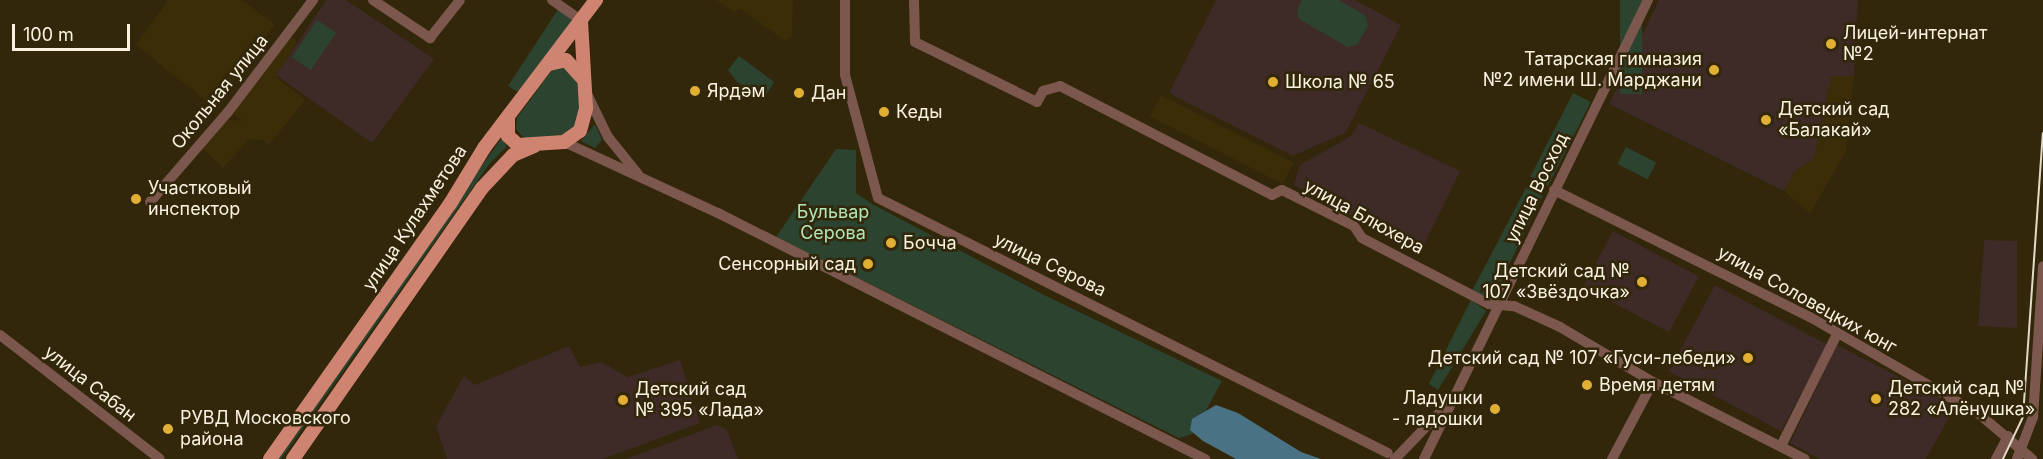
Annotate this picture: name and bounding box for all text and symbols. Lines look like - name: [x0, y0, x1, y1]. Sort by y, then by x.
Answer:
- scale bar: [15, 12, 134, 50]
- place label: Лицей-интернат №2: [1843, 23, 1987, 66]
- text: 100 m: [23, 24, 74, 45]
- street label: Окольная улица: [167, 30, 273, 154]
- marker: Лицей-интернат №2: [1824, 37, 1838, 51]
- place label: Татарская гимназия №2 имени Ш. Марджани: [1483, 49, 1702, 92]
- marker: Татарская гимназия №2 имени Ш. Марджани: [1707, 63, 1721, 77]
- place label: Школа № 65: [1285, 71, 1395, 93]
- marker: Школа № 65: [1266, 75, 1280, 89]
- place label: Ярдәм: [707, 80, 765, 102]
- place label: Дан: [811, 82, 846, 104]
- marker: Ярдәм: [688, 84, 702, 98]
- marker: Дан: [792, 86, 806, 100]
- place label: Детский сад «Балакай»: [1778, 99, 1890, 142]
- place label: Кеды: [896, 101, 942, 123]
- marker: Кеды: [877, 105, 891, 119]
- marker: Детский сад «Балакай»: [1759, 113, 1773, 127]
- street label: улица Восход: [1501, 129, 1573, 247]
- street label: улица Кулахметова: [358, 141, 472, 295]
- street label: улица Блюхера: [1300, 175, 1428, 259]
- place label: Участковый инспектор: [148, 178, 252, 220]
- marker: Участковый инспектор: [129, 192, 143, 206]
- park label: Бульвар Серова: [797, 202, 869, 244]
- street label: улица Серова: [990, 229, 1110, 301]
- place label: Бочча: [903, 232, 956, 254]
- marker: Бочча: [884, 236, 898, 250]
- street label: улица Соловецких юнг: [1714, 242, 1900, 358]
- place label: Сенсорный сад: [718, 253, 856, 275]
- marker: Сенсорный сад: [861, 257, 875, 271]
- place label: Детский сад № 107 «Звёздочка»: [1482, 261, 1630, 304]
- marker: Детский сад № 107 «Звёздочка»: [1635, 275, 1649, 289]
- street label: улица Сабан: [40, 341, 140, 427]
- place label: Детский сад № 107 «Гуси-лебеди»: [1428, 347, 1736, 369]
- marker: Детский сад № 107 «Гуси-лебеди»: [1741, 351, 1755, 365]
- place label: Время детям: [1599, 374, 1715, 396]
- marker: Время детям: [1580, 378, 1594, 392]
- place label: Детский сад № 282 «Алёнушка»: [1888, 378, 2035, 420]
- place label: Детский сад № 395 «Лада»: [635, 379, 764, 422]
- place label: Ладушки - ладошки: [1392, 388, 1483, 430]
- marker: Детский сад № 282 «Алёнушка»: [1869, 392, 1883, 406]
- marker: Детский сад № 395 «Лада»: [616, 393, 630, 407]
- marker: Ладушки - ладошки: [1488, 402, 1502, 416]
- place label: РУВД Московского района: [180, 408, 351, 450]
- marker: РУВД Московского района: [161, 422, 175, 436]

